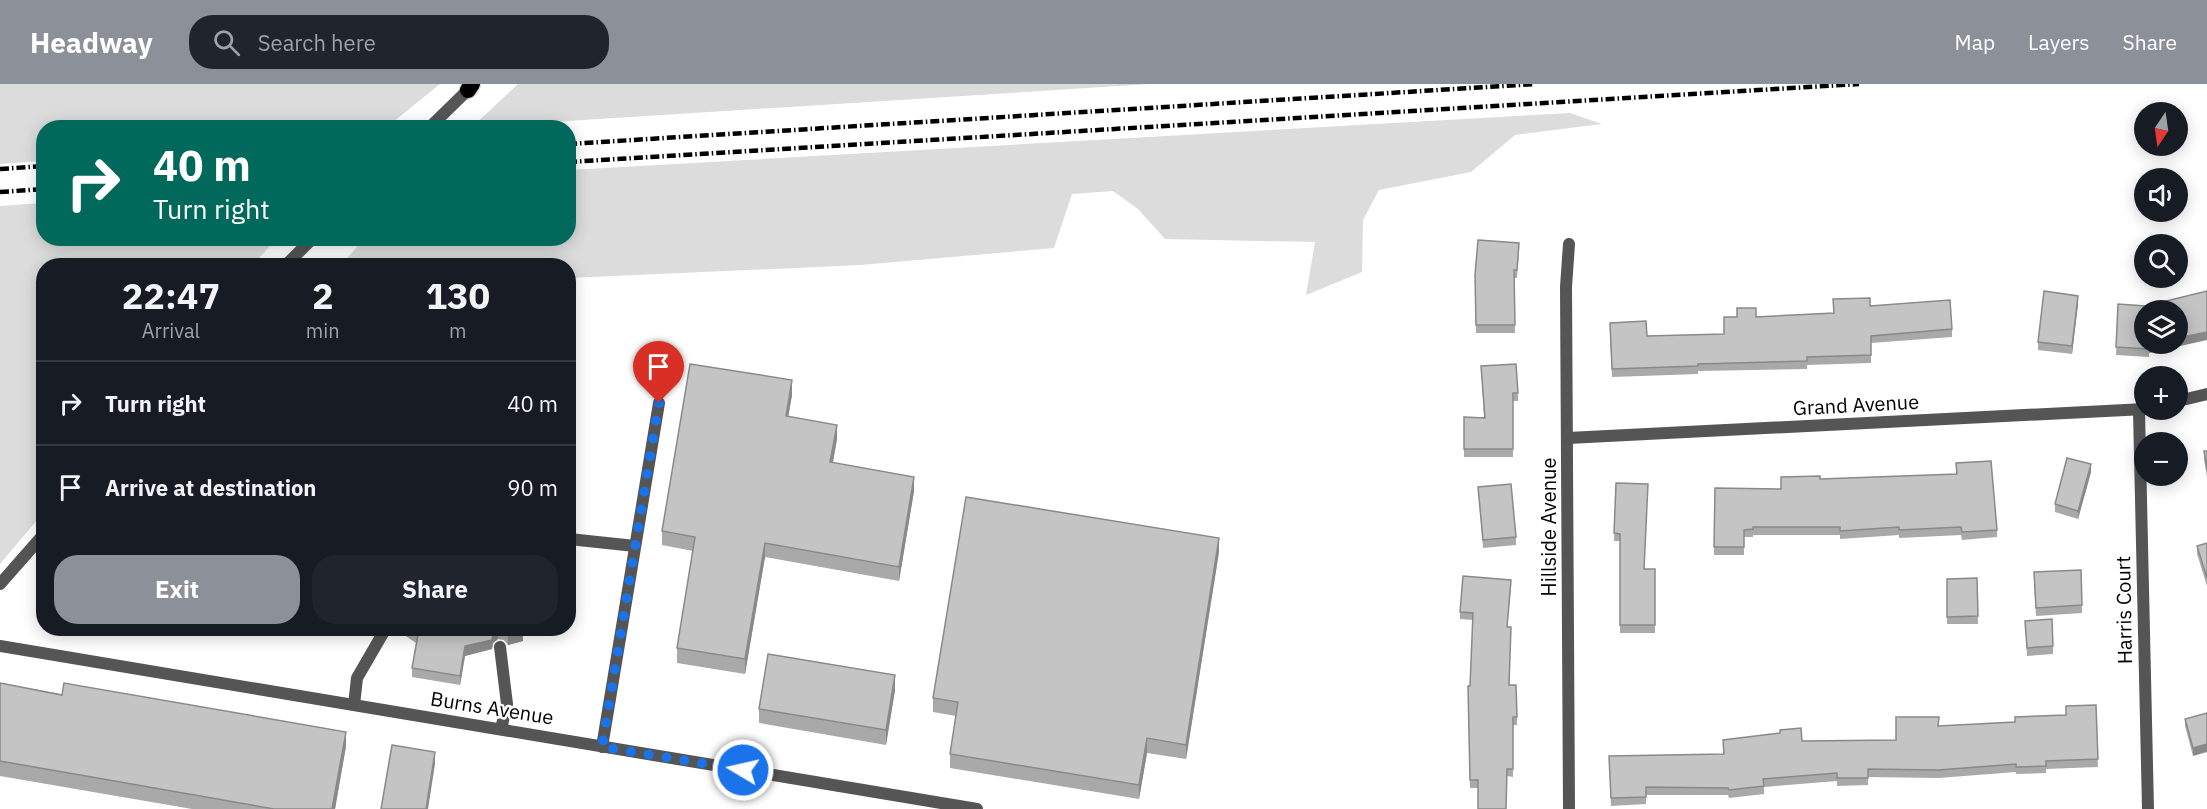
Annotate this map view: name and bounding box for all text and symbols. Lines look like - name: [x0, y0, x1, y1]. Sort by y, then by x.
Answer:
- search box: [189, 15, 609, 69]
- text: Headway: [30, 24, 153, 61]
- icon: search: [210, 26, 243, 59]
- text: Search here: [258, 28, 376, 57]
- text: Map: [1955, 28, 1995, 56]
- text: Layers: [2028, 28, 2090, 56]
- text: Share: [2123, 28, 2177, 56]
- north arrow: [2134, 102, 2188, 156]
- map controls: [2134, 102, 2188, 486]
- text: 40 m: [153, 138, 251, 193]
- icon: right: [54, 144, 132, 222]
- button: sound: [2134, 168, 2188, 222]
- text: Turn right: [153, 191, 270, 226]
- button: search: [2134, 234, 2188, 288]
- text: 22:47: [122, 272, 220, 319]
- text: 2: [312, 272, 334, 319]
- text: 130: [425, 272, 490, 319]
- button: layers: [2134, 300, 2188, 354]
- text: Arrival: [142, 317, 200, 344]
- text: min: [306, 317, 340, 344]
- text: m: [449, 317, 467, 344]
- pin: [633, 341, 684, 403]
- icon: arrive: [642, 350, 675, 383]
- button: +: [2134, 366, 2188, 420]
- icon: right: [54, 387, 87, 420]
- street label: Grand Avenue: [1792, 388, 1920, 421]
- text: Turn right: [105, 389, 206, 418]
- text: 40 m: [507, 389, 558, 418]
- button: −: [2134, 432, 2188, 486]
- street label: Hillside Avenue: [1535, 458, 1562, 596]
- icon: arrive: [54, 471, 87, 504]
- text: Arrive at destination: [105, 473, 316, 502]
- text: 90 m: [507, 473, 558, 502]
- button: Exit: [54, 555, 300, 624]
- button: Share: [312, 555, 558, 624]
- street label: Harris Court: [2109, 556, 2138, 664]
- street label: Burns Avenue: [429, 684, 556, 731]
- position arrow: [711, 738, 775, 802]

